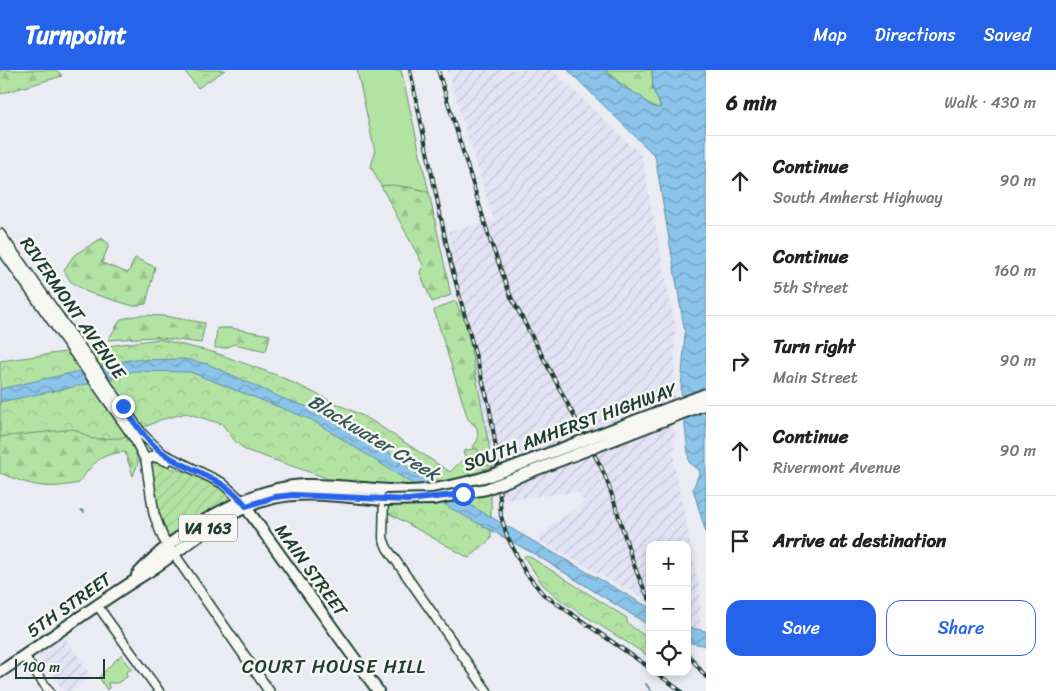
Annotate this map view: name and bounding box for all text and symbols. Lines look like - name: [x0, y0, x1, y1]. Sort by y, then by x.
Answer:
- text: Turnpoint: [25, 14, 127, 56]
- text: Map: [814, 19, 847, 51]
- text: Directions: [875, 19, 956, 51]
- text: Saved: [984, 19, 1031, 51]
- text: 6 min: [726, 84, 777, 122]
- text: Walk · 430 m: [945, 88, 1036, 117]
- text: Continue: [773, 150, 849, 183]
- text: 90 m: [1000, 166, 1036, 195]
- icon: ahead: [726, 167, 754, 195]
- text: South Amherst Highway: [773, 183, 943, 212]
- street label: RIVERMONT AVENUE: [12, 230, 135, 387]
- text: Continue: [773, 240, 849, 273]
- text: 160 m: [993, 256, 1036, 285]
- icon: ahead: [726, 257, 754, 285]
- text: 5th Street: [773, 273, 849, 302]
- text: Turn right: [773, 330, 855, 363]
- text: 90 m: [1000, 346, 1036, 375]
- icon: right: [726, 347, 754, 375]
- text: Main Street: [773, 363, 858, 392]
- street label: SOUTH AMHERST HIGHWAY: [459, 373, 682, 481]
- water label: Blackwater Creek: [302, 385, 448, 491]
- route end: [112, 395, 135, 418]
- text: Continue: [773, 420, 849, 453]
- text: 90 m: [1000, 436, 1036, 465]
- icon: ahead: [726, 437, 754, 465]
- text: Rivermont Avenue: [773, 453, 900, 482]
- route start: [452, 483, 475, 506]
- road number: VA 163: [179, 514, 237, 542]
- street label: MAIN STREET: [266, 517, 357, 624]
- text: Arrive at destination: [773, 524, 946, 557]
- icon: arrive: [726, 527, 754, 555]
- map controls: [646, 541, 691, 676]
- button: +: [646, 541, 691, 586]
- street label: 5TH STREET: [20, 563, 119, 646]
- button: −: [646, 586, 691, 631]
- button: Save: [726, 600, 876, 656]
- button: Share: [886, 600, 1036, 656]
- button: locate: [646, 631, 691, 676]
- district label: COURT HOUSE HILL: [242, 650, 426, 683]
- text: 100 m: [22, 655, 60, 680]
- scale bar: [15, 656, 105, 679]

